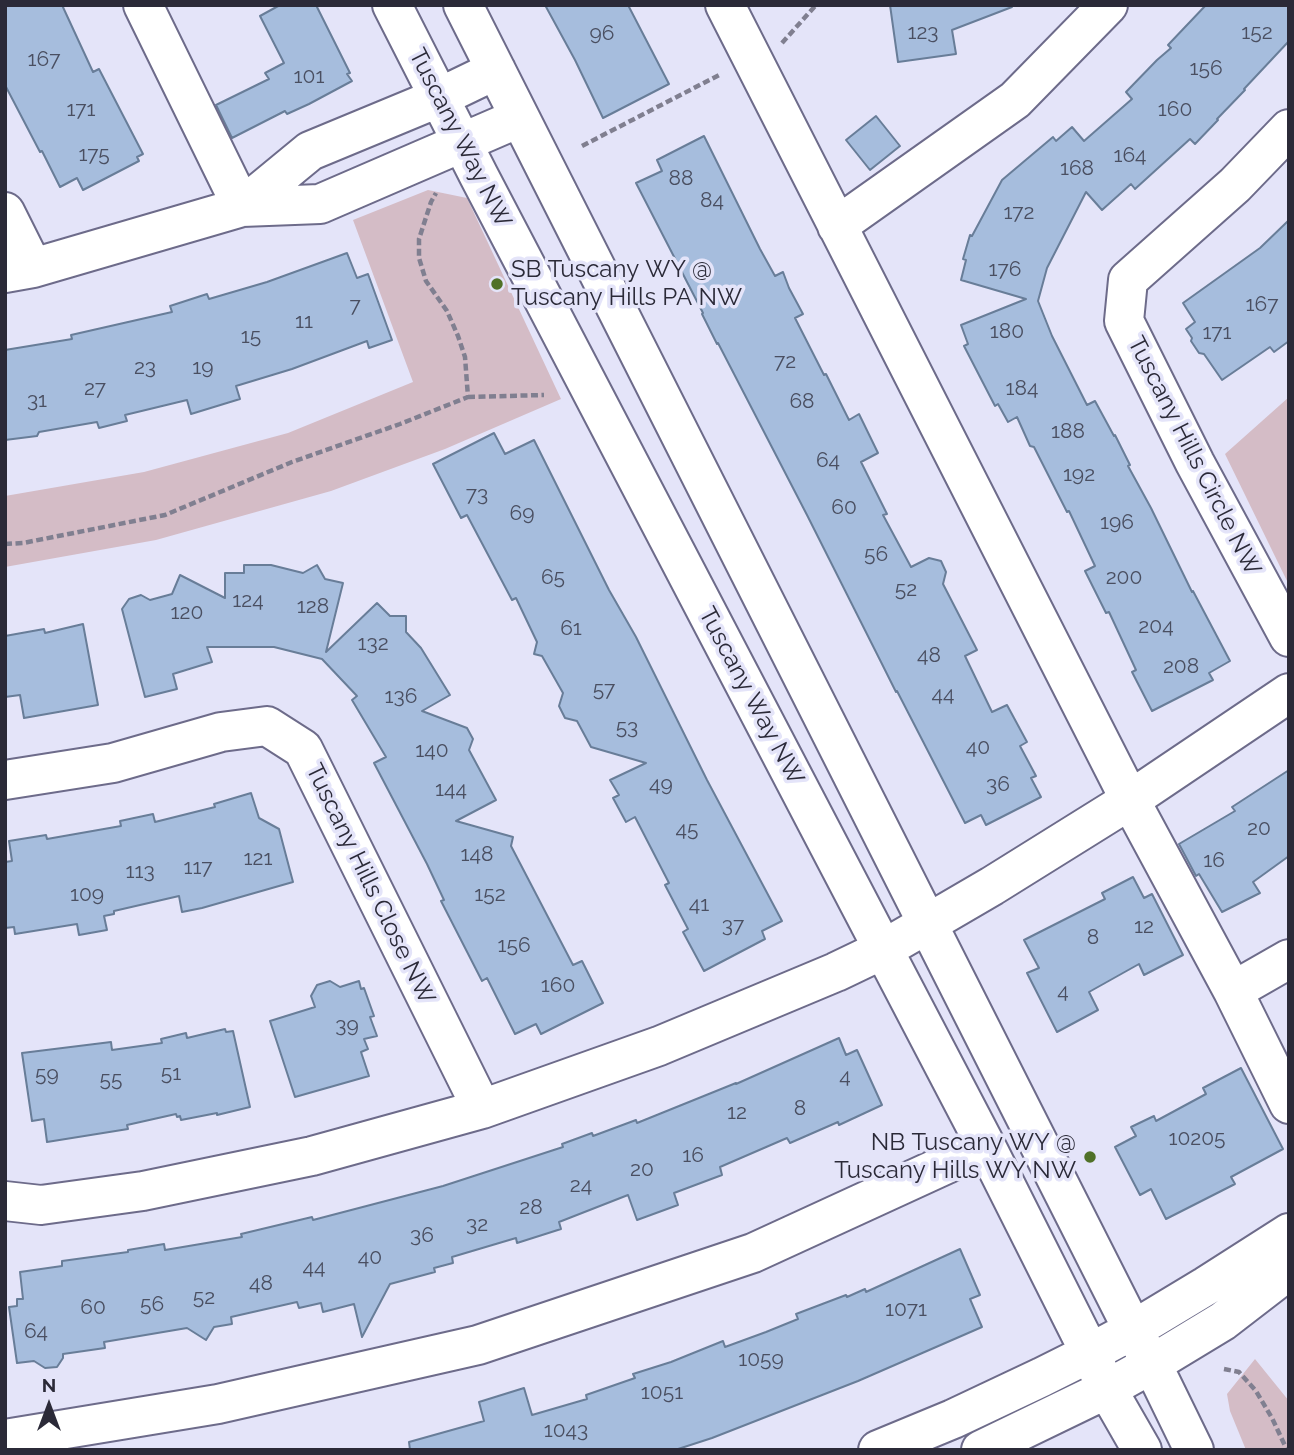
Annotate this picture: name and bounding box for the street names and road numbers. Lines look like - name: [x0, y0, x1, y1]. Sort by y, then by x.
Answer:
- street label: Tuscany Way NW: [402, 44, 518, 232]
- street label: Tuscany Hills Circle NW: [1121, 332, 1267, 580]
- street label: Tuscany Way NW: [692, 602, 810, 790]
- street label: Tuscany Hills Close NW: [299, 759, 441, 1009]

